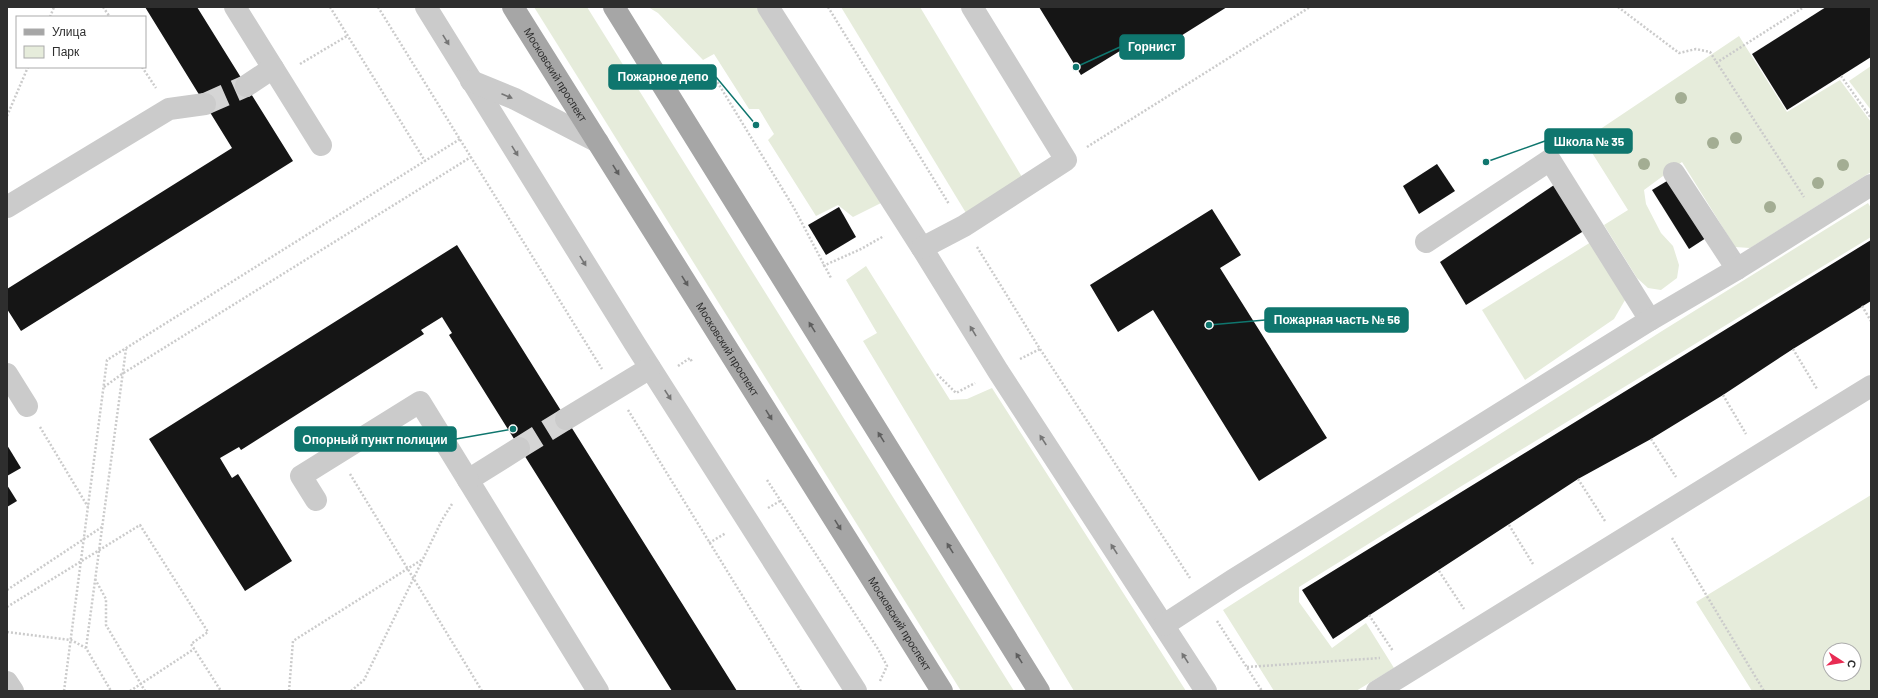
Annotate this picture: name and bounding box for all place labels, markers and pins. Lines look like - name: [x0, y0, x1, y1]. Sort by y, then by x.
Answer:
- callout: Горнист: [1120, 35, 1184, 59]
- callout: Пожарное депо: [609, 65, 716, 89]
- callout: Школа № 35: [1545, 129, 1632, 153]
- callout: Пожарная часть № 56: [1265, 308, 1408, 332]
- callout: Опорный пункт полиции: [295, 427, 456, 451]

